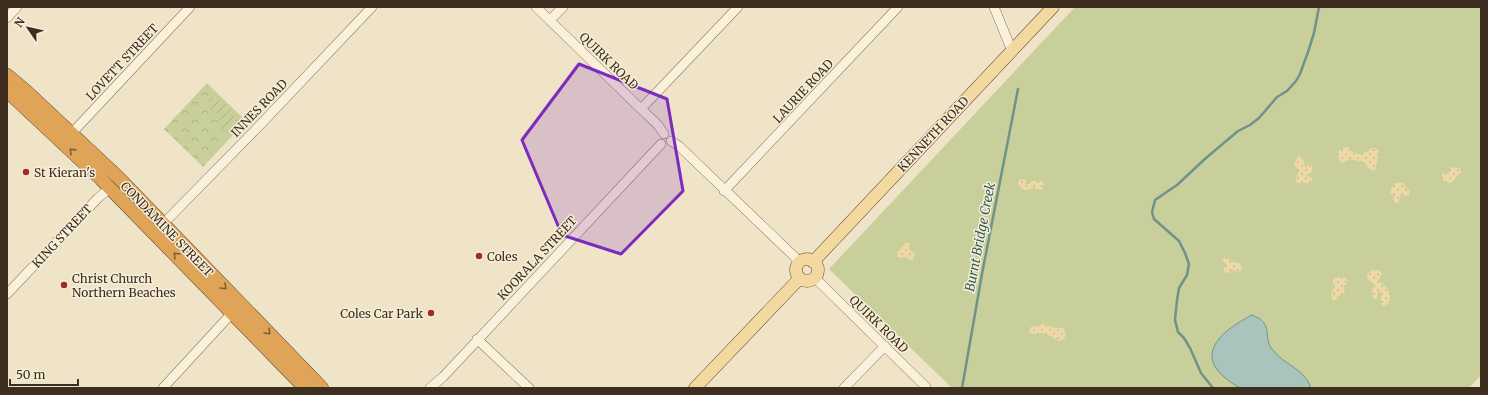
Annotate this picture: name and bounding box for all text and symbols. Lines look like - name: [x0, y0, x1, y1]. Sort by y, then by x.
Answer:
- north arrow: [8, 8, 48, 48]
- text: N: [11, 15, 28, 30]
- street label: LOVETT STREET: [83, 20, 162, 103]
- street label: QUIRK ROAD: [576, 29, 642, 93]
- street label: LAURIE ROAD: [770, 56, 836, 126]
- street label: INNES ROAD: [228, 76, 290, 140]
- street label: KENNETH ROAD: [894, 93, 972, 175]
- one-way arrow: [69, 148, 77, 155]
- place label: St Kieran's: [34, 165, 95, 180]
- marker: St Kieran's: [21, 167, 31, 177]
- street label: CONDAMINE STREET: [118, 178, 217, 280]
- water label: Burnt Bridge Creek: [961, 181, 999, 293]
- street label: KING STREET: [29, 201, 96, 271]
- street label: KOORALA STREET: [494, 212, 580, 303]
- place label: Coles: [487, 249, 518, 264]
- marker: Coles: [474, 251, 484, 261]
- one-way arrow: [173, 252, 180, 260]
- place label: Christ Church Northern Beaches: [72, 271, 176, 300]
- marker: Christ Church Northern Beaches: [59, 280, 69, 290]
- one-way arrow: [219, 282, 227, 290]
- street label: QUIRK ROAD: [846, 292, 912, 356]
- place label: Coles Car Park: [340, 306, 423, 321]
- marker: Coles Car Park: [426, 308, 436, 318]
- one-way arrow: [263, 327, 271, 335]
- scale bar: [10, 361, 78, 387]
- text: 50 m: [16, 367, 45, 382]

